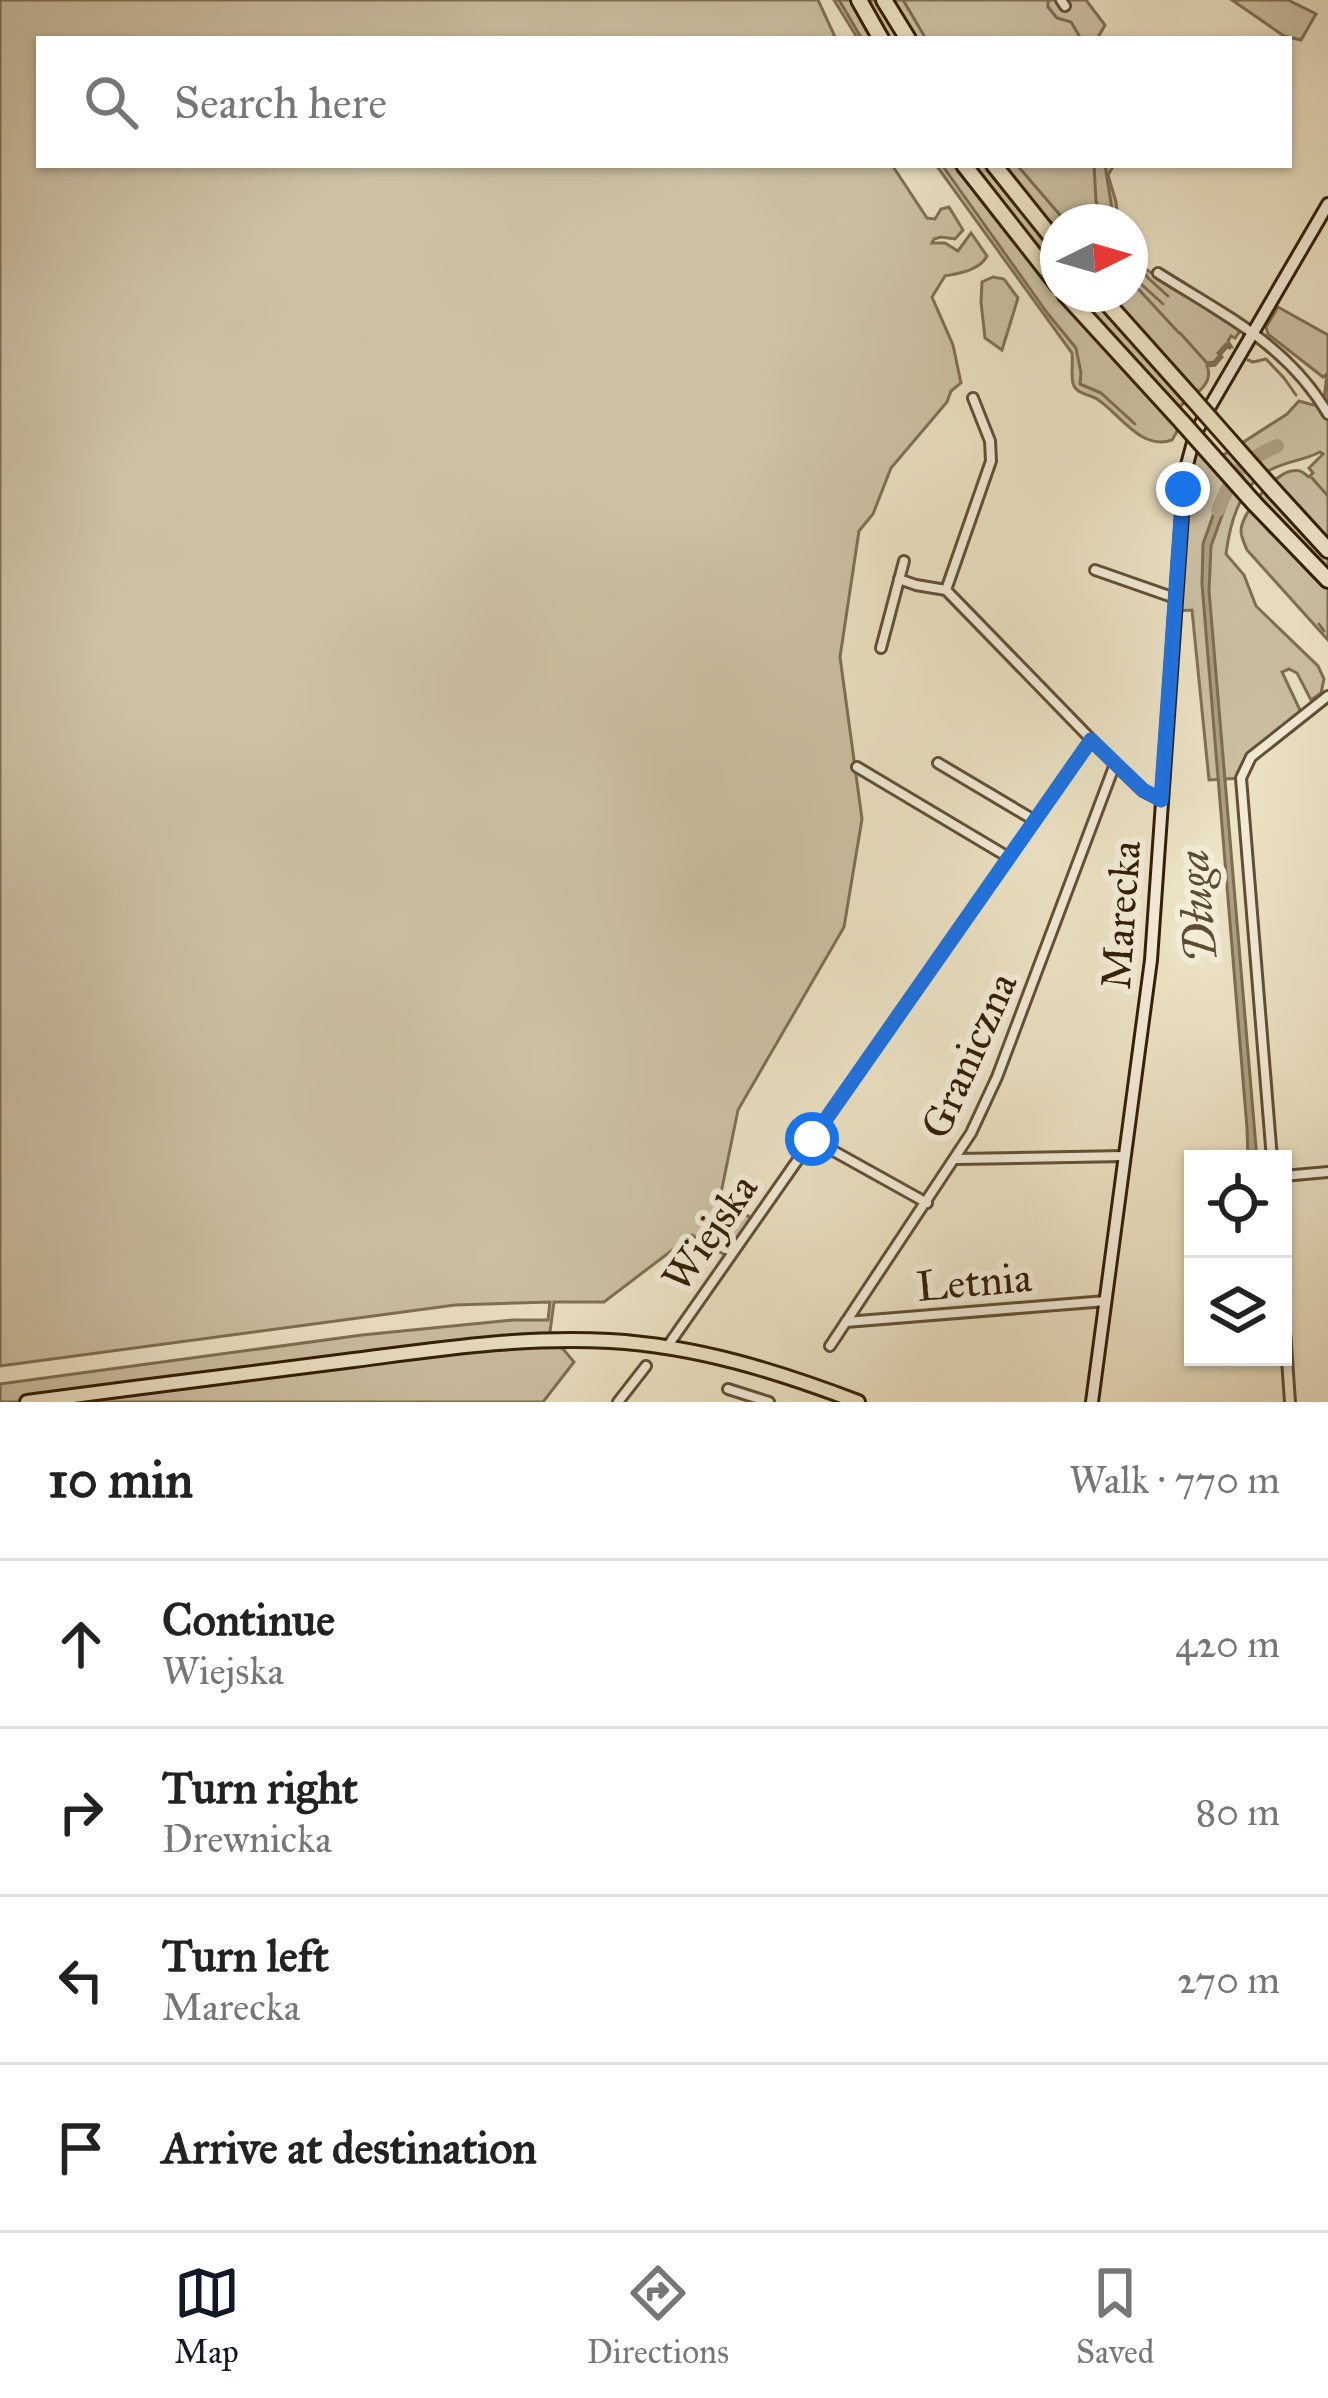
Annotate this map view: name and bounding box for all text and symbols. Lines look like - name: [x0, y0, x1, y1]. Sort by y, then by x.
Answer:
- search box: [36, 36, 1292, 168]
- icon: search: [78, 69, 144, 135]
- text: Search here: [174, 75, 387, 130]
- north arrow: [1040, 204, 1148, 312]
- route end: [1156, 462, 1210, 516]
- street label: Marecka: [1090, 839, 1152, 991]
- water label: Długa: [1164, 848, 1229, 964]
- street label: Graniczna: [909, 964, 1029, 1146]
- route start: [785, 1112, 839, 1166]
- map controls: [1184, 1150, 1292, 1366]
- button: locate: [1184, 1150, 1292, 1258]
- street label: Wiejska: [651, 1164, 769, 1301]
- street label: Letnia: [914, 1251, 1034, 1313]
- button: layers: [1184, 1258, 1292, 1366]
- text: 10 min: [48, 1449, 193, 1511]
- text: Walk · 770 m: [1069, 1456, 1280, 1504]
- text: Continue: [162, 1592, 335, 1647]
- icon: ahead: [48, 1611, 114, 1677]
- text: 420 m: [1175, 1620, 1280, 1668]
- text: Wiejska: [162, 1647, 284, 1695]
- text: Turn right: [162, 1760, 358, 1815]
- icon: right: [48, 1779, 114, 1845]
- text: 80 m: [1195, 1788, 1280, 1836]
- text: Drewnicka: [162, 1815, 332, 1863]
- text: Turn left: [162, 1928, 329, 1983]
- icon: left: [48, 1947, 114, 2013]
- text: 270 m: [1177, 1956, 1280, 2004]
- text: Marecka: [162, 1983, 300, 2031]
- icon: arrive: [48, 2115, 114, 2181]
- text: Arrive at destination: [162, 2120, 537, 2175]
- tab: Map: [174, 2260, 240, 2372]
- tab: Directions: [587, 2260, 729, 2372]
- tab: Saved: [1076, 2260, 1154, 2372]

